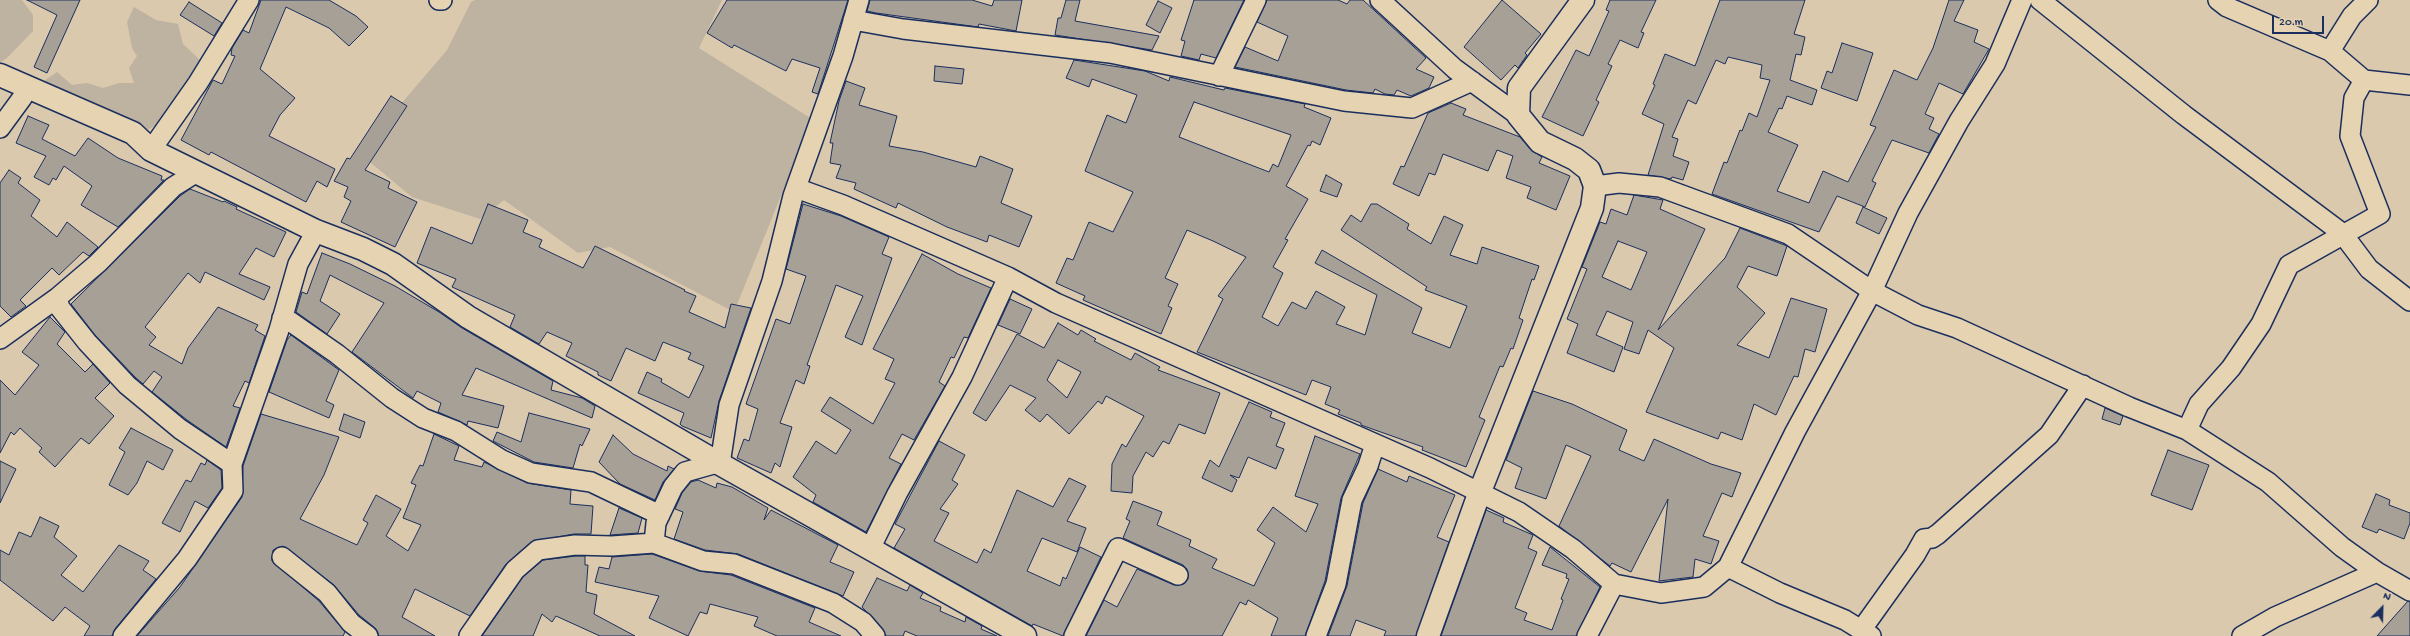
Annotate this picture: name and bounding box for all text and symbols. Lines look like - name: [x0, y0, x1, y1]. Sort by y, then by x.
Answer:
- scale bar: [2274, 8, 2326, 34]
- text: 20 m: [2279, 16, 2303, 30]
- north arrow: [2362, 588, 2402, 628]
- text: N: [2381, 590, 2392, 604]

